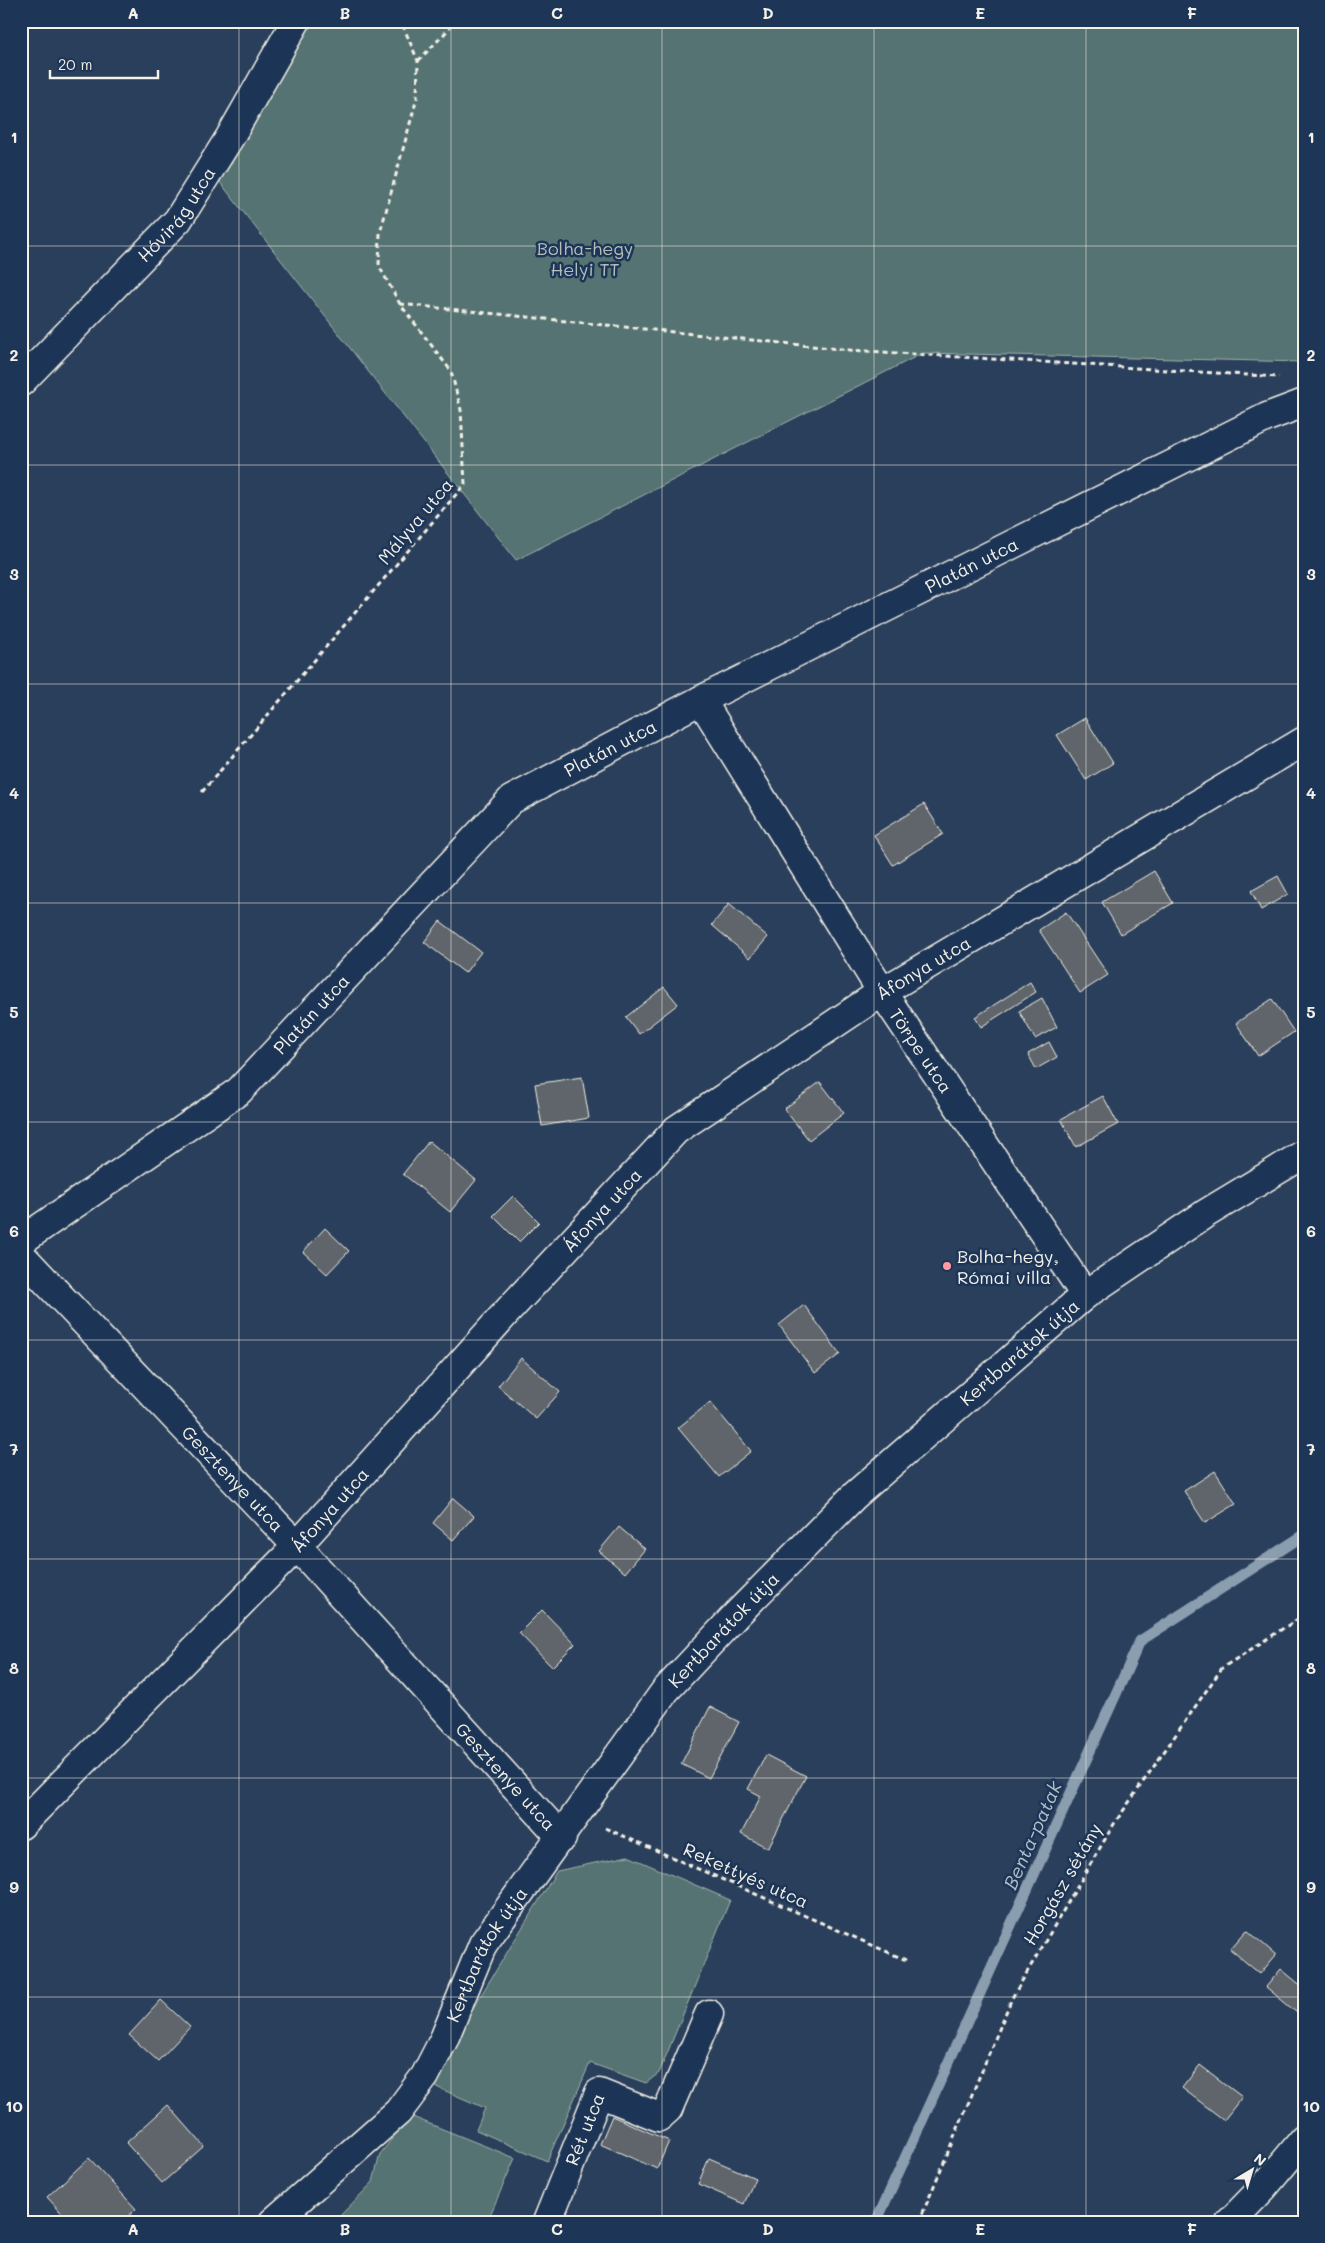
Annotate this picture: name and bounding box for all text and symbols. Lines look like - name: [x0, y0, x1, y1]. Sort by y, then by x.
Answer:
- text: A: [127, 2, 139, 23]
- text: B: [340, 2, 350, 23]
- text: C: [551, 2, 563, 23]
- text: D: [762, 2, 774, 23]
- text: E: [975, 2, 985, 23]
- text: F: [1187, 2, 1197, 23]
- scale bar: [50, 48, 158, 80]
- text: 20 m: [58, 54, 92, 74]
- text: 1: [10, 126, 18, 147]
- text: 1: [1307, 126, 1315, 147]
- street label: Hóvirág utca: [132, 162, 220, 267]
- park label: Bolha-hegy Helyi TT: [537, 236, 633, 281]
- text: 2: [10, 344, 19, 365]
- text: 2: [1307, 344, 1316, 365]
- street label: Mályva utca: [372, 473, 458, 569]
- street label: Platán utca: [921, 531, 1022, 598]
- text: 3: [9, 563, 19, 584]
- text: 3: [1306, 563, 1316, 584]
- street label: Platán utca: [560, 714, 661, 782]
- text: 4: [9, 782, 19, 803]
- text: 4: [1306, 782, 1316, 803]
- street label: Áfonya utca: [871, 930, 975, 1005]
- street label: Platán utca: [268, 969, 354, 1059]
- text: 5: [9, 1001, 19, 1022]
- text: 5: [1306, 1001, 1316, 1022]
- street label: Törpe utca: [884, 1003, 958, 1098]
- street label: Áfonya utca: [557, 1163, 647, 1257]
- text: 6: [9, 1220, 19, 1241]
- text: 6: [1306, 1220, 1316, 1241]
- place label: Bolha-hegy, Római villa: [957, 1244, 1059, 1289]
- marker: Bolha-hegy, Római villa: [941, 1260, 953, 1272]
- street label: Kertbarátok útja: [954, 1294, 1084, 1411]
- street label: Gesztenye utca: [177, 1420, 289, 1537]
- text: 7: [10, 1438, 19, 1459]
- text: 7: [1307, 1438, 1316, 1459]
- street label: Áfonya utca: [285, 1462, 374, 1557]
- street label: Kertbarátok útja: [662, 1567, 784, 1693]
- text: 8: [9, 1657, 19, 1678]
- text: 8: [1306, 1657, 1316, 1678]
- street label: Gesztenye utca: [451, 1717, 561, 1836]
- water label: Benta-patak: [997, 1776, 1067, 1893]
- street label: Horgász sétány: [1017, 1819, 1107, 1949]
- street label: Rekettyés utca: [680, 1837, 812, 1913]
- text: 9: [9, 1876, 19, 1897]
- text: 9: [1306, 1876, 1316, 1897]
- street label: Kertbarátok útja: [440, 1882, 532, 2026]
- street label: Rét utca: [559, 2090, 610, 2169]
- text: 10: [5, 2095, 23, 2116]
- text: 10: [1302, 2095, 1320, 2116]
- north arrow: [1228, 2146, 1278, 2196]
- text: N: [1250, 2149, 1270, 2170]
- text: A: [127, 2218, 139, 2239]
- text: B: [340, 2218, 350, 2239]
- text: C: [551, 2218, 563, 2239]
- text: D: [762, 2218, 774, 2239]
- text: E: [975, 2218, 985, 2239]
- text: F: [1187, 2218, 1197, 2239]

